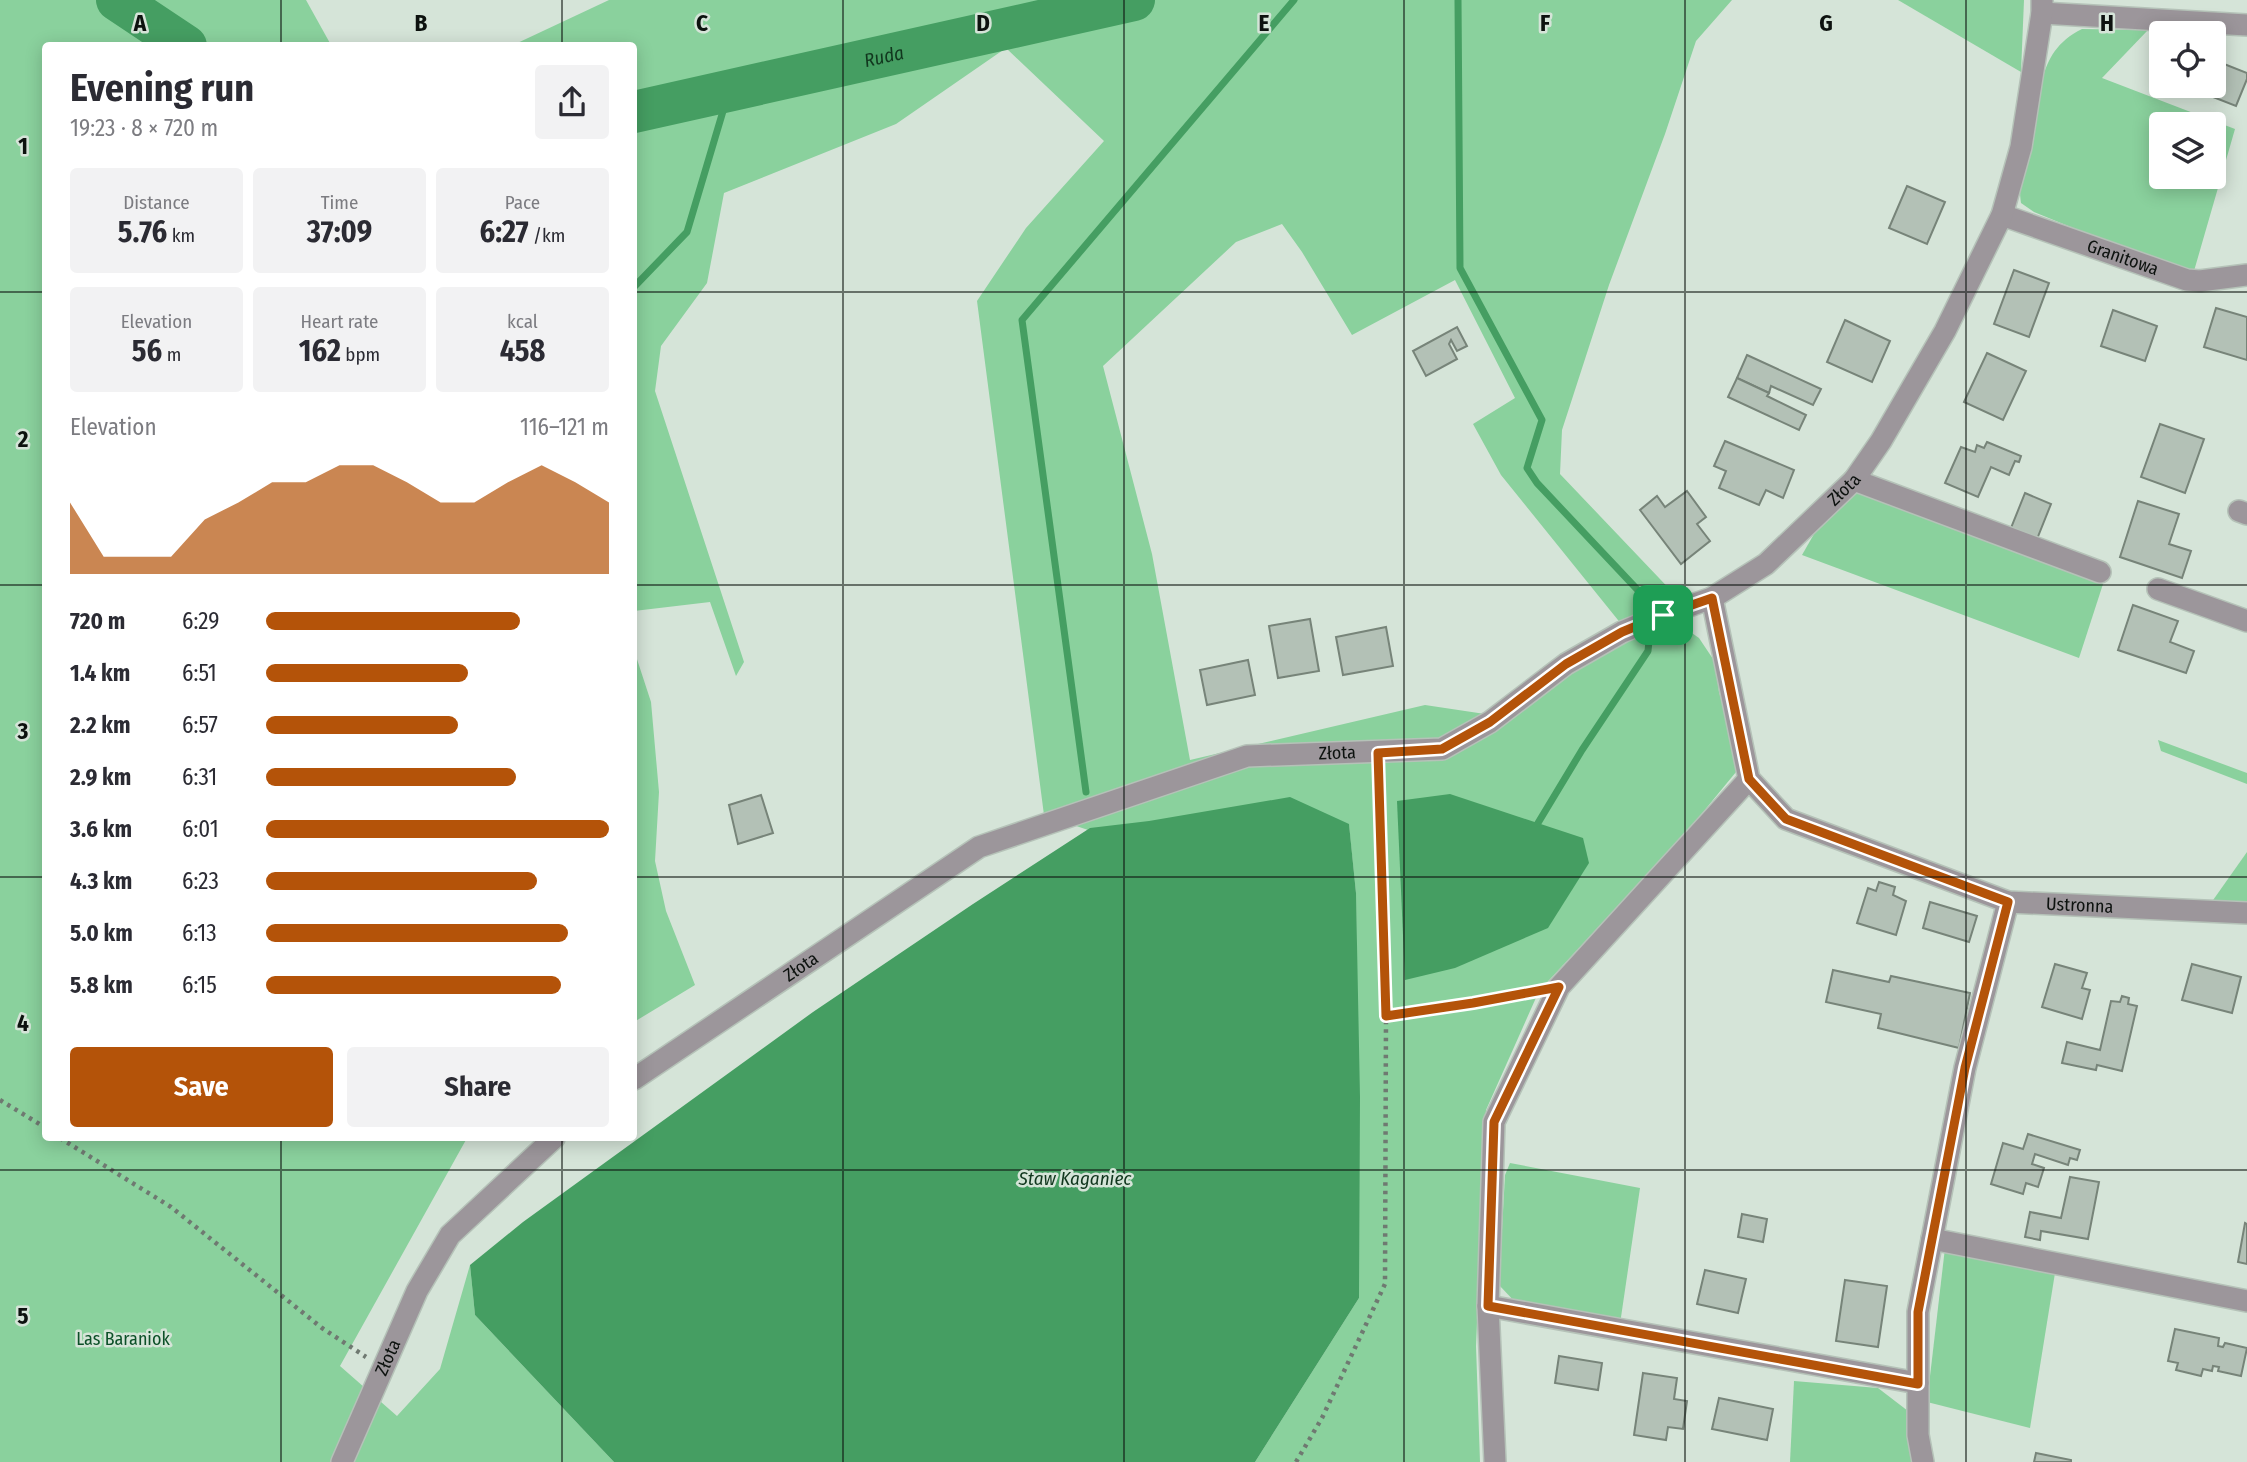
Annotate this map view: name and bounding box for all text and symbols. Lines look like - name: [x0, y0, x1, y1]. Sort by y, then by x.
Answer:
- text: A: [133, 9, 147, 37]
- text: B: [415, 9, 428, 37]
- text: C: [696, 9, 708, 37]
- text: D: [976, 9, 990, 37]
- text: E: [1259, 9, 1270, 37]
- text: F: [1540, 9, 1550, 37]
- text: G: [1819, 9, 1833, 37]
- text: H: [2100, 9, 2114, 37]
- map controls: [2149, 21, 2226, 189]
- button: locate: [2149, 21, 2226, 98]
- water label: Ruda: [862, 40, 906, 72]
- text: Evening run: [70, 65, 254, 111]
- button: share: [535, 65, 609, 139]
- button: layers: [2149, 112, 2226, 189]
- text: 19:23 · 8 × 720 m: [70, 114, 218, 142]
- text: 1: [18, 132, 28, 160]
- text: Distance: [123, 191, 190, 214]
- text: Time: [321, 191, 358, 214]
- text: Pace: [505, 191, 540, 214]
- text: 5.76: [118, 214, 167, 250]
- text: 37:09: [307, 214, 372, 250]
- text: 6:27: [480, 214, 529, 250]
- text: km: [167, 224, 195, 247]
- text: /km: [529, 224, 565, 247]
- street label: Granitowa: [2084, 235, 2162, 280]
- text: Elevation: [121, 310, 192, 333]
- text: Heart rate: [300, 310, 379, 333]
- text: kcal: [507, 310, 538, 333]
- text: 56: [132, 333, 162, 369]
- text: 162: [299, 333, 341, 369]
- text: 458: [500, 333, 545, 369]
- text: m: [162, 343, 181, 366]
- text: bpm: [341, 343, 380, 366]
- text: Elevation: [70, 413, 157, 441]
- text: 116–121 m: [520, 413, 609, 441]
- text: 2: [17, 425, 29, 453]
- street label: Złota: [1823, 470, 1866, 510]
- pin: [1633, 585, 1693, 645]
- icon: arrive: [1644, 596, 1682, 634]
- text: 720 m: [70, 607, 125, 635]
- text: 6:29: [182, 607, 219, 635]
- text: 1.4 km: [70, 659, 130, 687]
- text: 6:51: [182, 659, 217, 687]
- text: 2.2 km: [70, 711, 131, 739]
- text: 6:57: [182, 711, 218, 739]
- text: 3: [17, 717, 29, 745]
- street label: Złota: [1318, 741, 1356, 764]
- text: 2.9 km: [70, 763, 131, 791]
- text: 6:31: [182, 763, 217, 791]
- text: 3.6 km: [70, 815, 132, 843]
- text: 6:01: [182, 815, 219, 843]
- text: 4.3 km: [70, 867, 132, 895]
- text: 6:23: [182, 867, 219, 895]
- street label: Ustronna: [2046, 893, 2114, 918]
- text: 5.0 km: [70, 919, 133, 947]
- text: 6:13: [182, 919, 217, 947]
- street label: Złota: [779, 947, 823, 986]
- text: 5.8 km: [70, 971, 133, 999]
- text: 6:15: [182, 971, 217, 999]
- text: 4: [17, 1009, 29, 1037]
- button: Save: [70, 1047, 333, 1127]
- button: Share: [347, 1047, 609, 1127]
- water label: Staw Kaganiec: [1018, 1167, 1132, 1190]
- text: 5: [17, 1302, 29, 1330]
- park label: Las Baraniok: [76, 1328, 170, 1350]
- street label: Złota: [370, 1336, 405, 1379]

